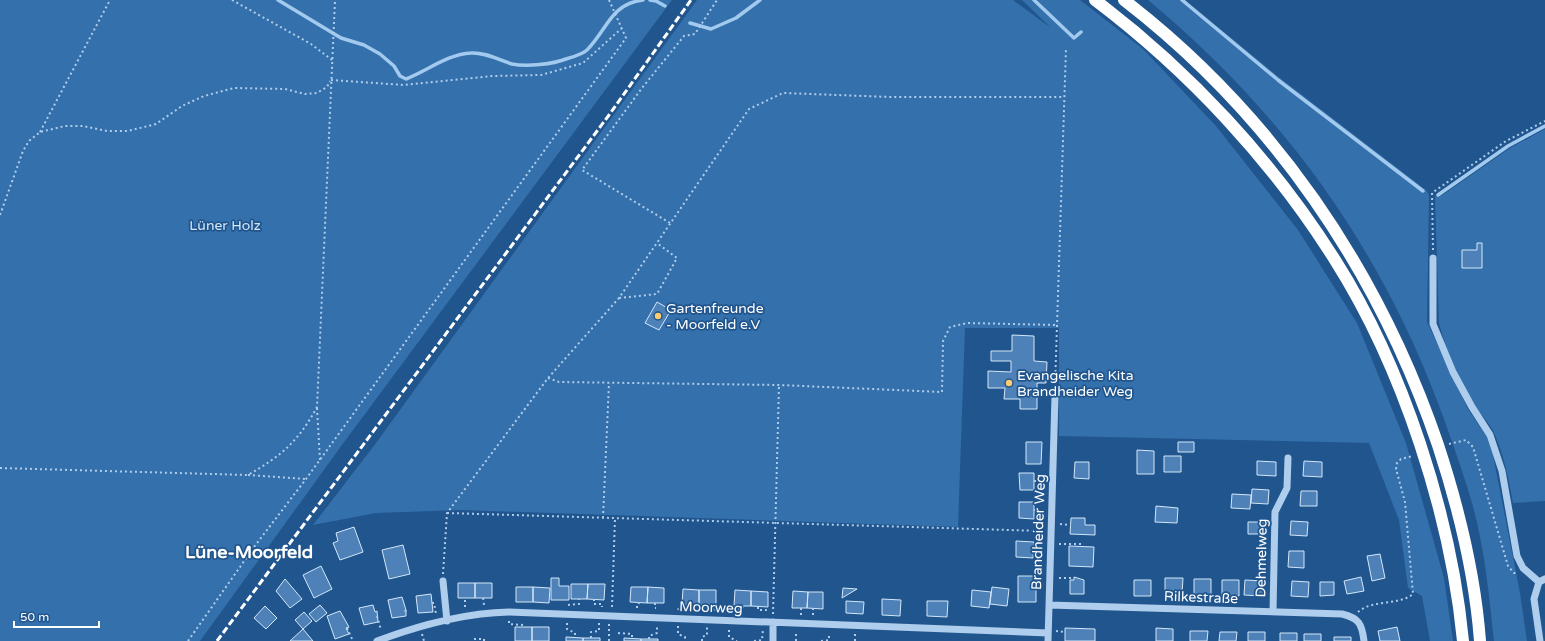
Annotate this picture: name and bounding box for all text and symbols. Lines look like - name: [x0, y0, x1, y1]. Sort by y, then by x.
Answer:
- park label: Lüner Holz: [189, 217, 261, 234]
- place label: Gartenfreunde - Moorfeld e.V: [666, 300, 764, 333]
- marker: Gartenfreunde - Moorfeld e.V: [653, 311, 663, 321]
- place label: Evangelische Kita Brandheider Weg: [1017, 367, 1134, 400]
- marker: Evangelische Kita Brandheider Weg: [1004, 378, 1014, 388]
- street label: Brandheider Weg: [1028, 474, 1049, 590]
- street label: Dehmelweg: [1252, 519, 1271, 598]
- district label: Lüne-Moorfeld: [185, 541, 313, 563]
- street label: Rilkestraße: [1164, 588, 1238, 607]
- street label: Moorweg: [679, 598, 743, 617]
- scale bar: [14, 603, 99, 629]
- text: 50 m: [20, 610, 49, 624]

